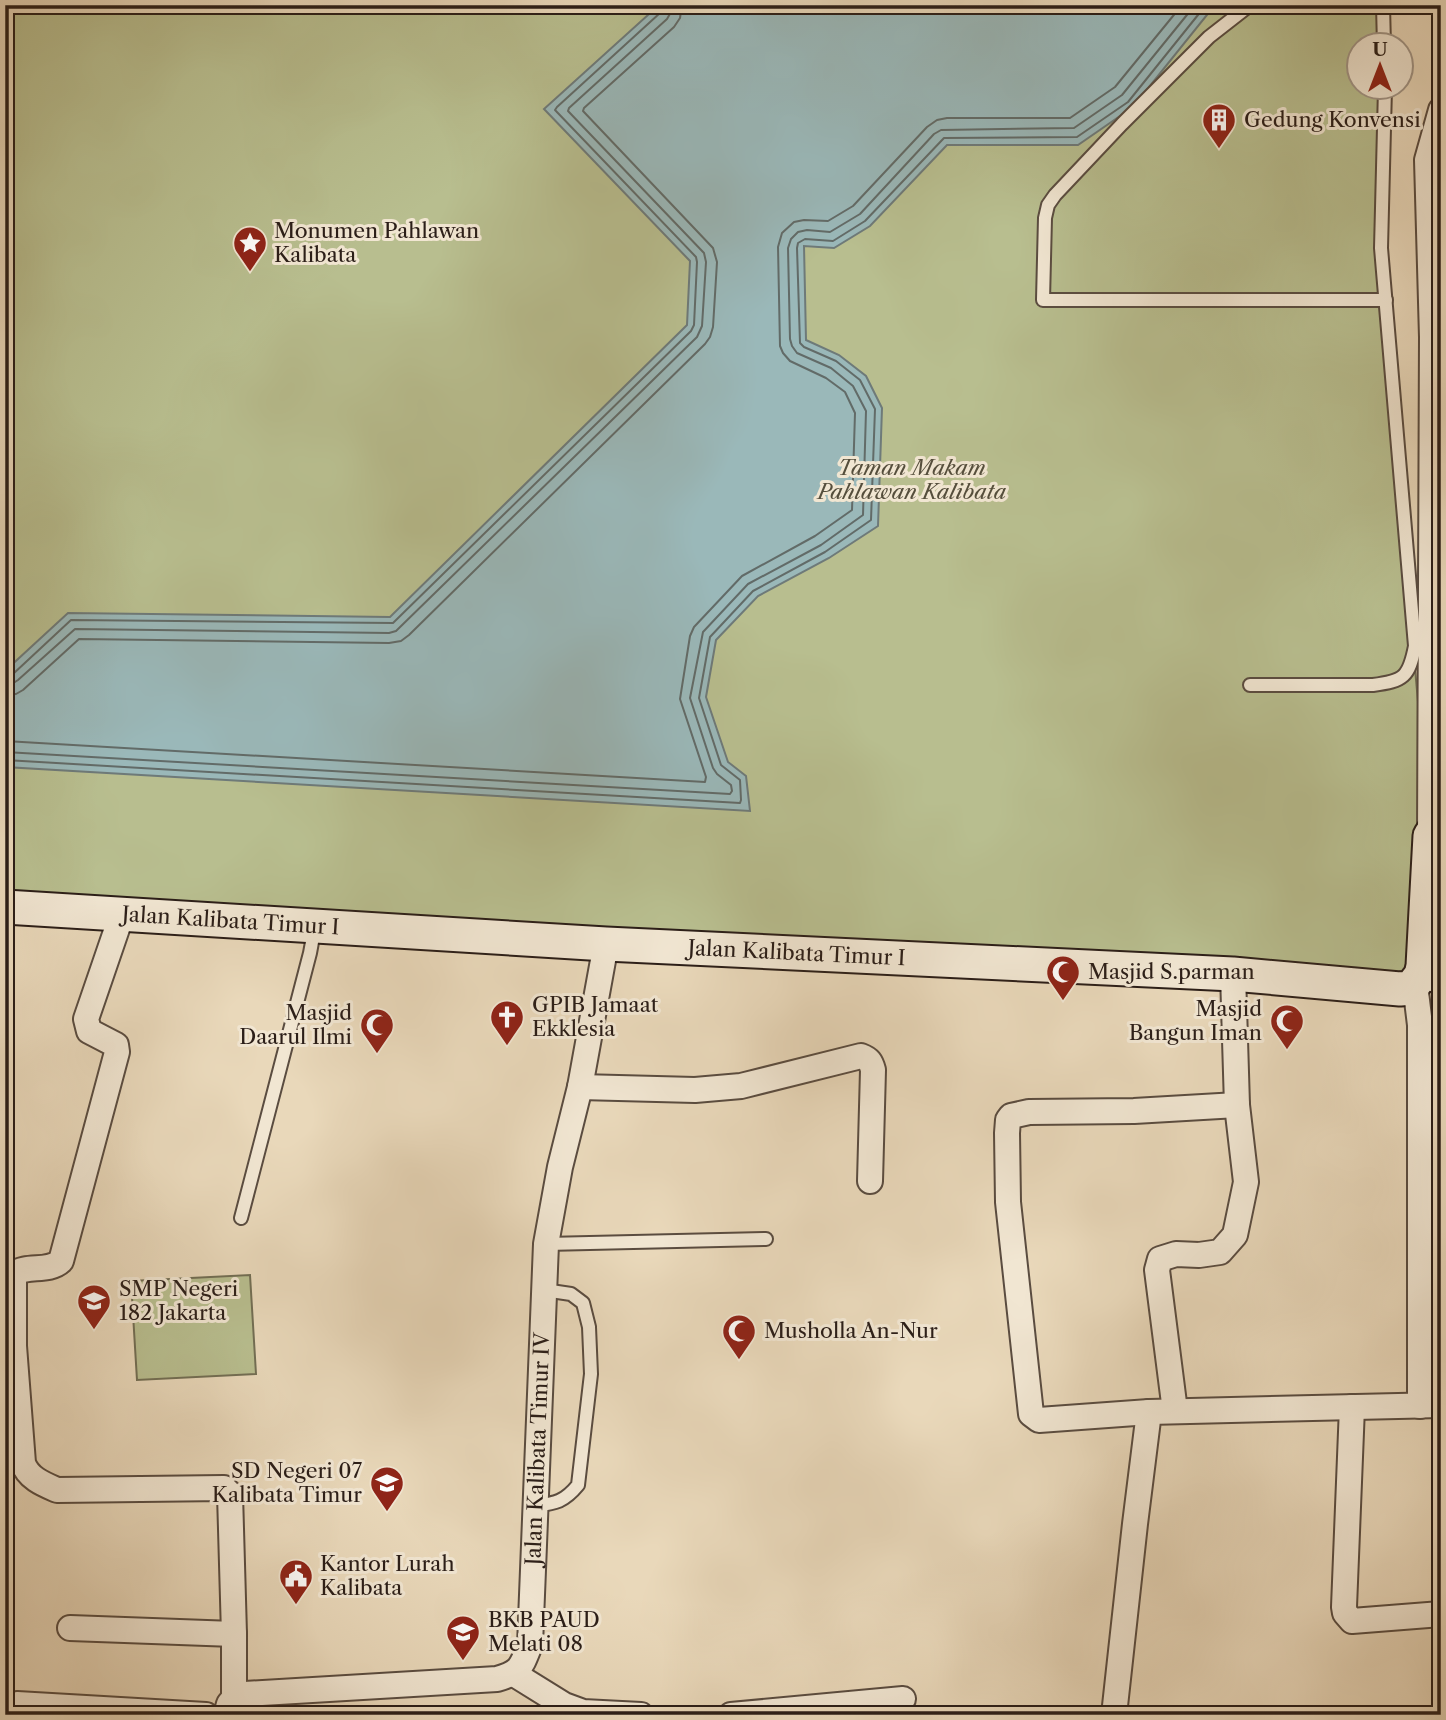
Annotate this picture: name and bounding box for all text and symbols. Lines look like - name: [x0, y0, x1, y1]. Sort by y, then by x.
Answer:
- north arrow: [1344, 32, 1414, 102]
- text: U: [1372, 38, 1388, 61]
- building icon: Gedung Konvensi: [1200, 101, 1238, 150]
- place label: Gedung Konvensi: [1244, 107, 1421, 132]
- place label: Monumen Pahlawan Kalibata: [274, 218, 479, 267]
- place icon: Monumen Pahlawan Kalibata: [231, 224, 269, 273]
- park label: Taman Makam Pahlawan Kalibata: [816, 455, 1007, 504]
- street label: Jalan Kalibata Timur I: [118, 901, 340, 940]
- street label: Jalan Kalibata Timur I: [684, 935, 906, 970]
- mosque icon: Masjid S.parman: [1044, 953, 1082, 1002]
- place label: Masjid S.parman: [1088, 959, 1255, 984]
- place label: GPIB Jamaat Ekklesia: [532, 992, 659, 1041]
- place label: Masjid Bangun Iman: [1129, 996, 1262, 1045]
- church icon: GPIB Jamaat Ekklesia: [488, 998, 526, 1047]
- place label: Masjid Daarul Ilmi: [239, 1000, 352, 1049]
- mosque icon: Masjid Bangun Iman: [1268, 1002, 1306, 1051]
- mosque icon: Masjid Daarul Ilmi: [358, 1006, 396, 1055]
- place label: SMP Negeri 182 Jakarta: [119, 1276, 238, 1325]
- school or university icon: SMP Negeri 182 Jakarta: [75, 1282, 113, 1331]
- mosque icon: Musholla An-Nur: [720, 1312, 758, 1361]
- place label: Musholla An-Nur: [764, 1318, 938, 1343]
- street label: Jalan Kalibata Timur IV: [520, 1331, 554, 1569]
- place label: SD Negeri 07 Kalibata Timur: [212, 1458, 363, 1507]
- school or university icon: SD Negeri 07 Kalibata Timur: [368, 1464, 406, 1513]
- place label: Kantor Lurah Kalibata: [320, 1551, 455, 1600]
- public building icon: Kantor Lurah Kalibata: [277, 1557, 315, 1606]
- place label: BKB PAUD Melati 08: [488, 1607, 600, 1656]
- school or university icon: BKB PAUD Melati 08: [444, 1613, 482, 1662]

